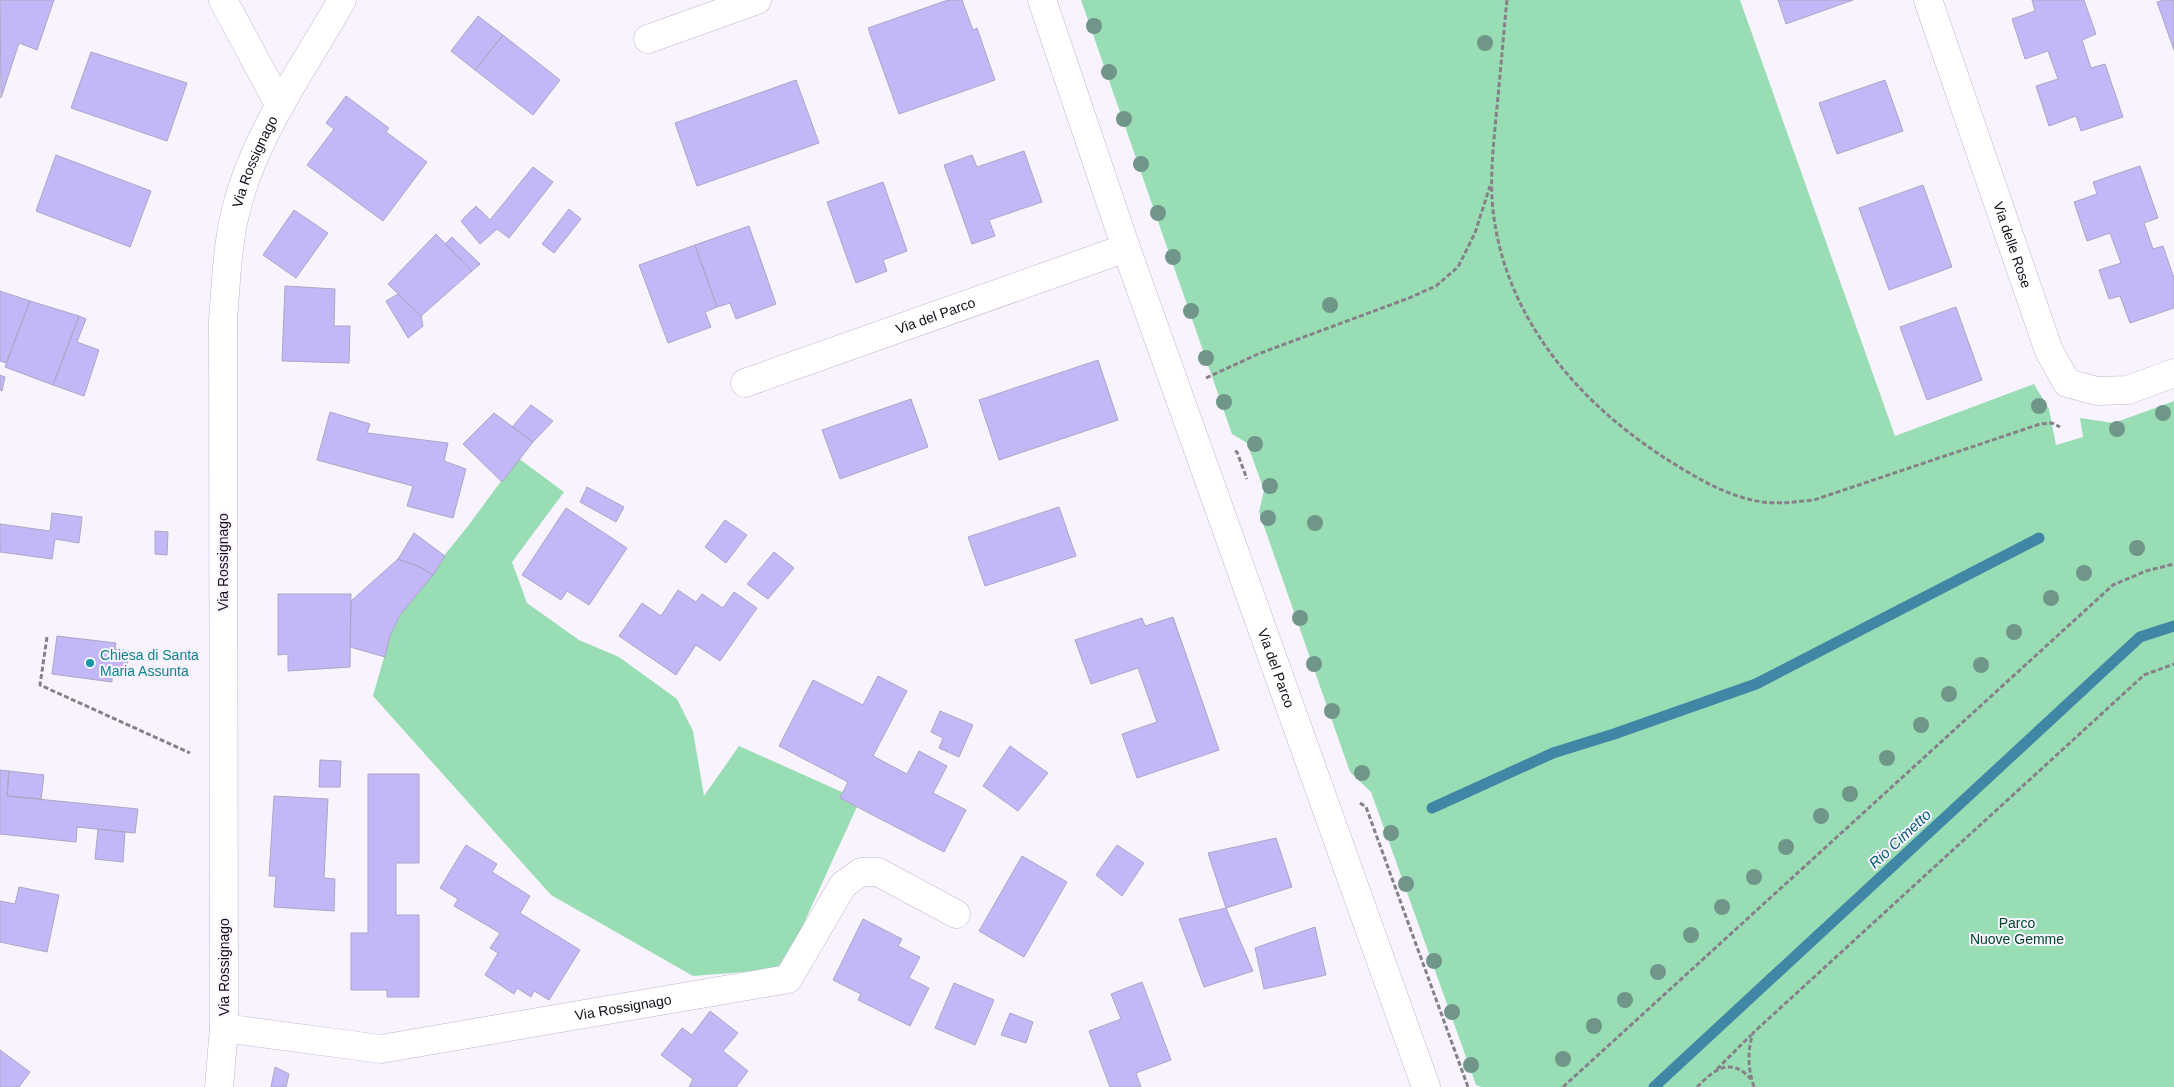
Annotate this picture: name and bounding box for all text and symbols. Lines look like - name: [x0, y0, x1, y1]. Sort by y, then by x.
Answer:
- street label: Via Rossignago: [229, 113, 281, 209]
- street label: Via delle Rose: [1990, 200, 2035, 290]
- street label: Via del Parco: [894, 294, 977, 337]
- street label: Via Rossignago: [215, 513, 231, 611]
- street label: Via del Parco: [1255, 626, 1298, 710]
- place label: Chiesa di Santa Maria Assunta: [100, 647, 199, 679]
- marker: Chiesa di Santa Maria Assunta: [84, 657, 96, 669]
- water label: Rio Cimetto: [1865, 806, 1934, 872]
- park label: Parco Nuove Gemme: [1970, 915, 2064, 947]
- street label: Via Rossignago: [216, 918, 232, 1016]
- street label: Via Rossignago: [573, 991, 673, 1024]

